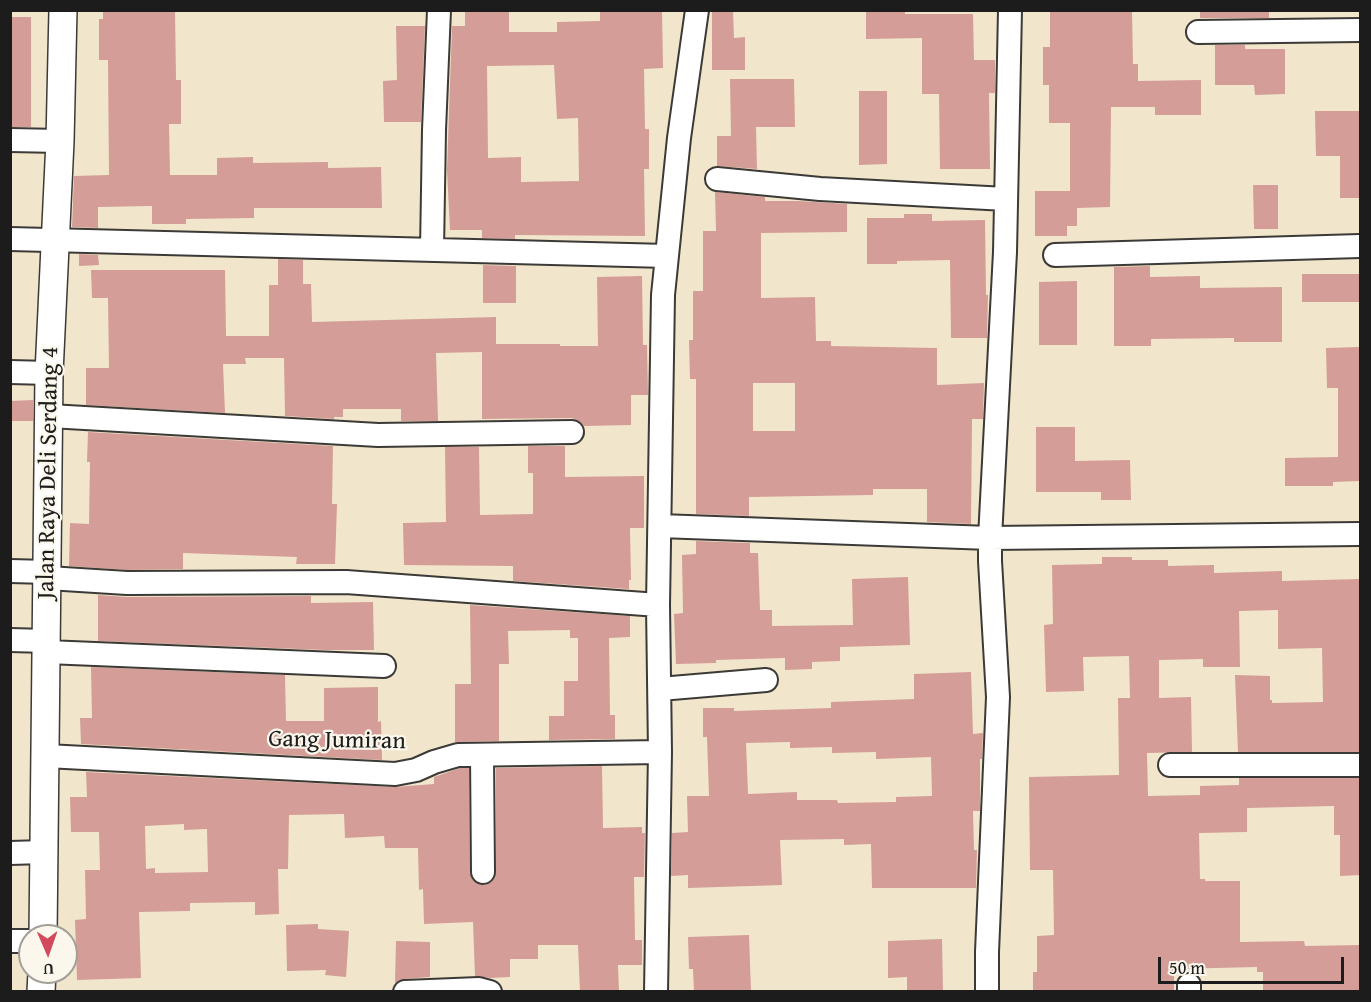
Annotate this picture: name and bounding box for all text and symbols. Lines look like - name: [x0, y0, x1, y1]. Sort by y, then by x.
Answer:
- street label: Jalan Raya Deli Serdang 4: [32, 346, 66, 600]
- street label: Gang Jumiran: [268, 725, 406, 757]
- north arrow: [18, 924, 78, 984]
- scale bar: [1161, 945, 1347, 983]
- text: 50 m: [1169, 954, 1205, 981]
- text: U: [43, 958, 54, 982]

